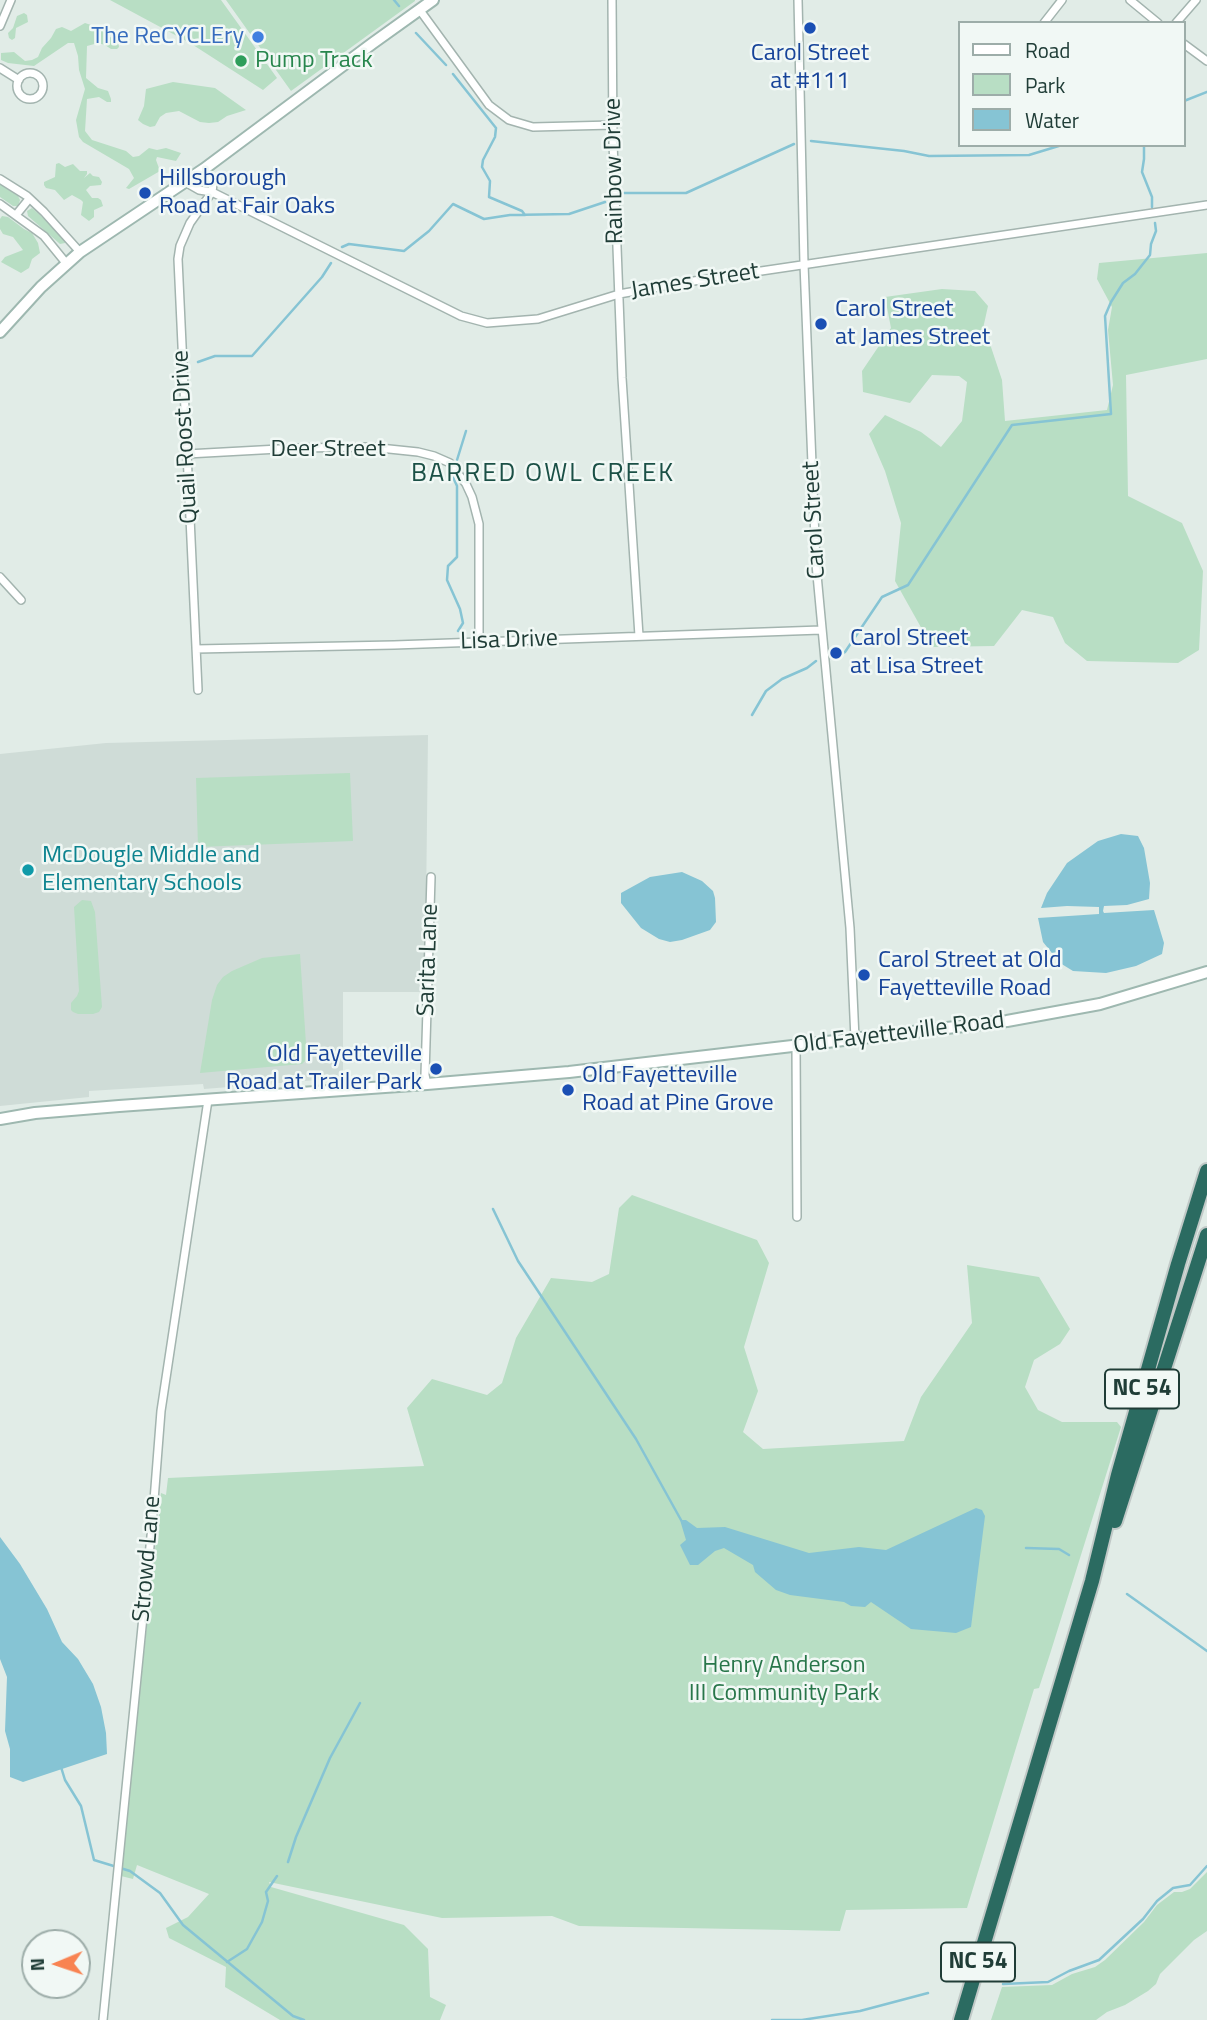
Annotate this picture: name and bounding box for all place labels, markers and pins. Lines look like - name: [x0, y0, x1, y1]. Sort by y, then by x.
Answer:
- marker: Carol Street at #111: [802, 20, 818, 36]
- place label: The ReCYCLEry: [91, 23, 244, 51]
- marker: The ReCYCLEry: [250, 29, 266, 45]
- place label: Carol Street at #111: [751, 40, 869, 96]
- place label: Pump Track: [255, 47, 373, 75]
- marker: Pump Track: [233, 53, 249, 69]
- place label: Hillsborough Road at Fair Oaks: [159, 165, 335, 221]
- marker: Hillsborough Road at Fair Oaks: [137, 185, 153, 201]
- place label: Carol Street at James Street: [835, 296, 990, 352]
- marker: Carol Street at James Street: [813, 316, 829, 332]
- place label: Carol Street at Lisa Street: [850, 625, 983, 681]
- marker: Carol Street at Lisa Street: [828, 645, 844, 661]
- place label: McDougle Middle and Elementary Schools: [42, 842, 260, 898]
- marker: McDougle Middle and Elementary Schools: [20, 862, 36, 878]
- place label: Carol Street at Old Fayetteville Road: [878, 947, 1062, 1003]
- marker: Carol Street at Old Fayetteville Road: [856, 967, 872, 983]
- place label: Old Fayetteville Road at Trailer Park: [226, 1041, 422, 1097]
- marker: Old Fayetteville Road at Trailer Park: [428, 1061, 444, 1077]
- place label: Old Fayetteville Road at Pine Grove: [582, 1062, 773, 1118]
- marker: Old Fayetteville Road at Pine Grove: [560, 1082, 576, 1098]

